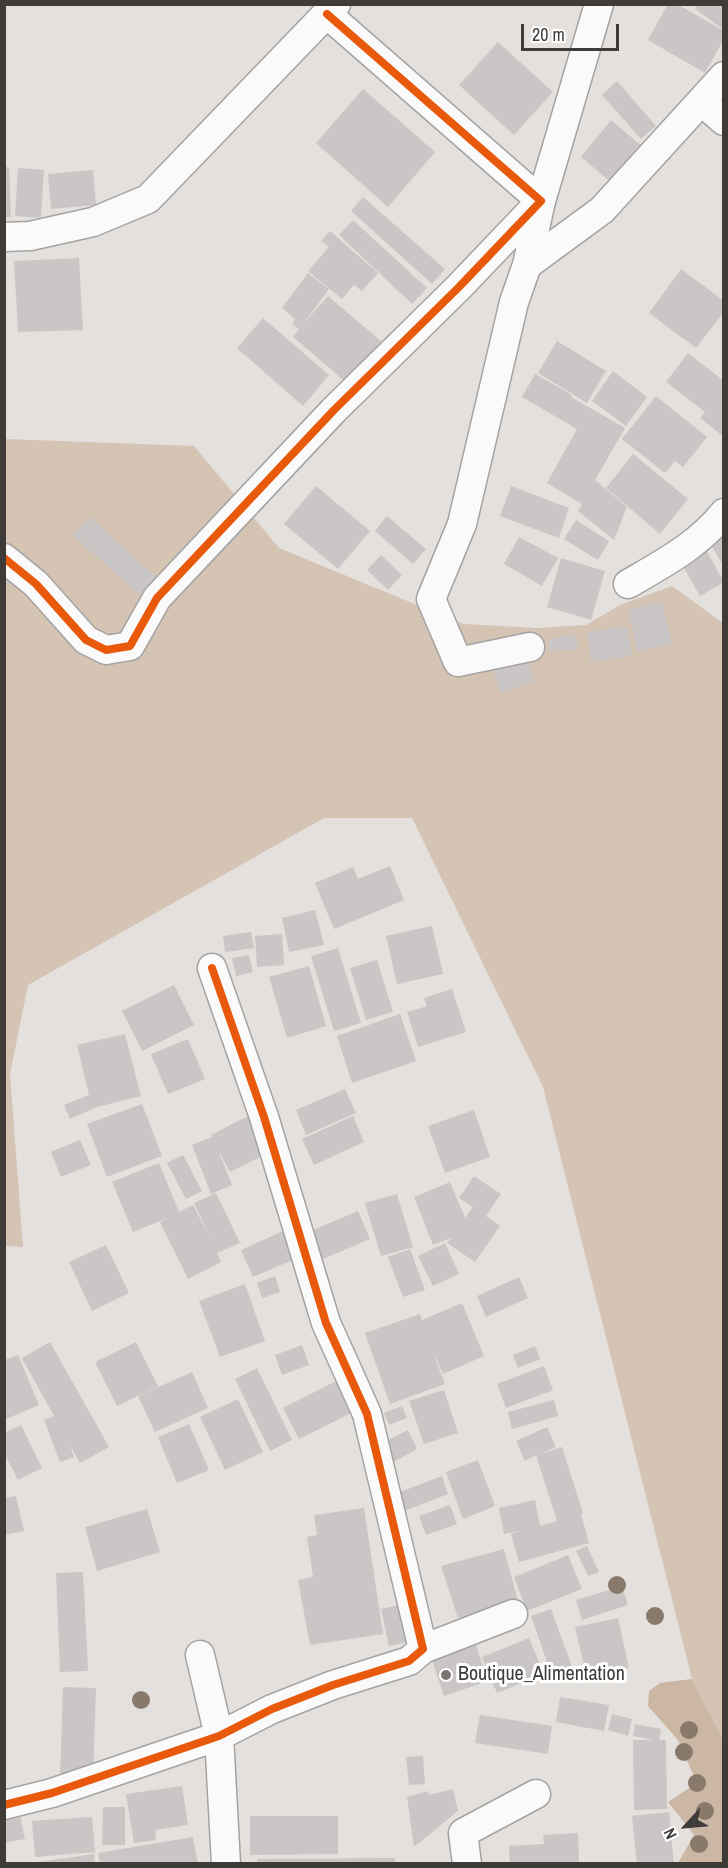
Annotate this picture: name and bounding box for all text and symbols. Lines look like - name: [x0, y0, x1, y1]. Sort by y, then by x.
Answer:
- scale bar: [524, 12, 622, 50]
- text: 20 m: [532, 22, 565, 47]
- place label: Boutique_Alimentation: [458, 1663, 625, 1687]
- marker: Boutique_Alimentation: [439, 1668, 453, 1682]
- north arrow: [656, 1796, 716, 1856]
- text: N: [658, 1825, 682, 1843]

